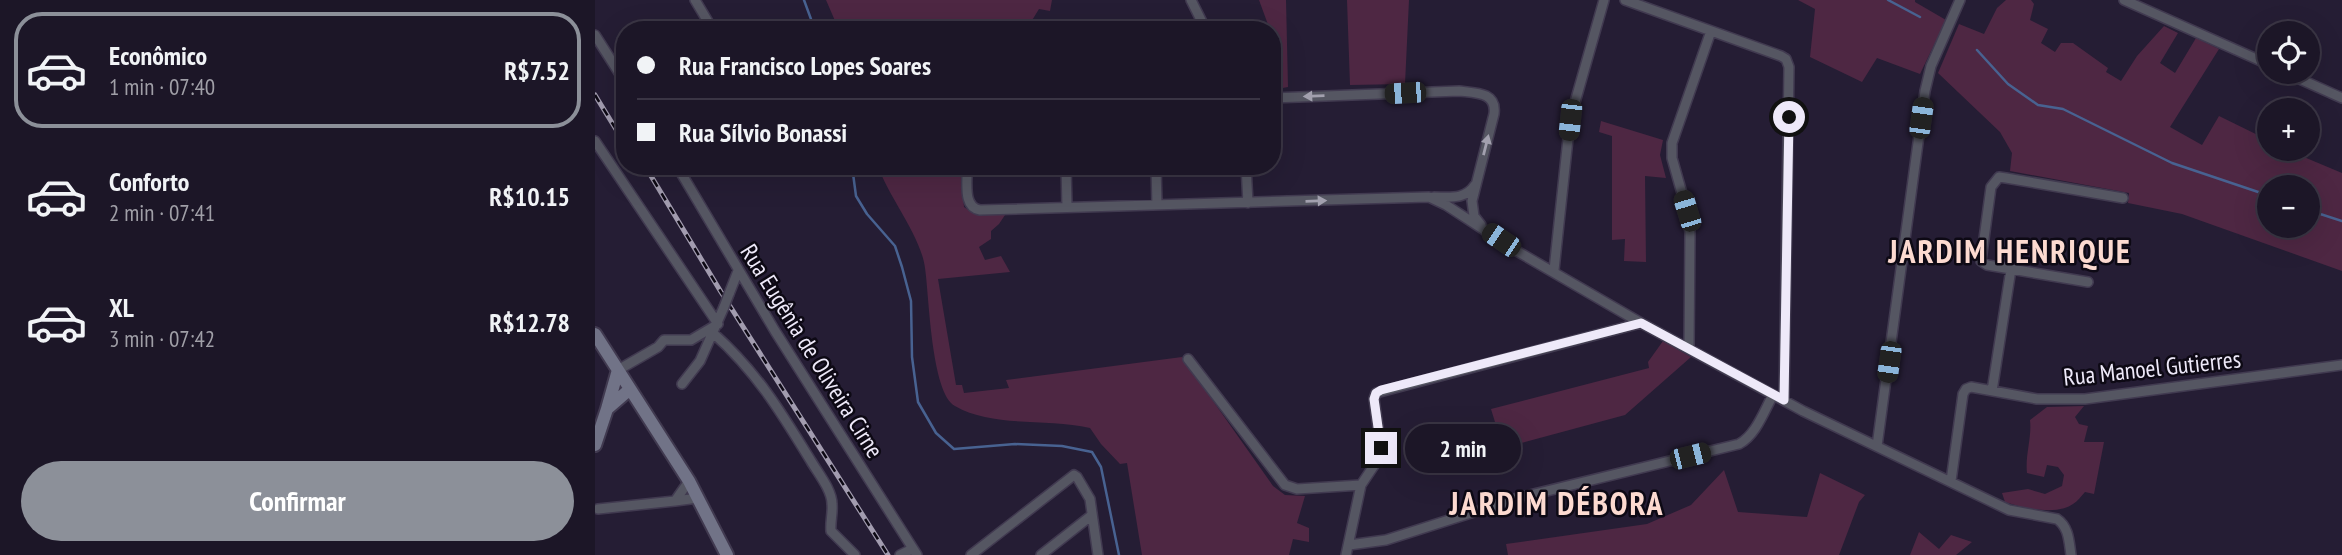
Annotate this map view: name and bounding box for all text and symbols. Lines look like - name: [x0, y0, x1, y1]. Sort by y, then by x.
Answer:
- map controls: [2257, 21, 2320, 238]
- button: locate: [2257, 21, 2320, 84]
- icon: car: [25, 39, 88, 102]
- text: Econômico: [109, 39, 207, 72]
- text: Rua Francisco Lopes Soares: [679, 49, 931, 82]
- text: R$7.52: [504, 54, 570, 87]
- text: 1 min · 07:40: [109, 72, 215, 101]
- car: [1384, 81, 1427, 105]
- one-way arrow: [1303, 91, 1325, 102]
- car: [1908, 96, 1935, 140]
- car: [1558, 98, 1583, 142]
- button: +: [2257, 98, 2320, 161]
- route start: [1773, 101, 1805, 133]
- text: Rua Sílvio Bonassi: [679, 116, 847, 149]
- one-way arrow: [1481, 134, 1492, 156]
- icon: car: [25, 165, 88, 228]
- text: Conforto: [109, 165, 189, 198]
- button: −: [2257, 175, 2320, 238]
- text: R$10.15: [489, 180, 570, 213]
- car: [1671, 188, 1704, 234]
- one-way arrow: [1305, 195, 1327, 206]
- text: 2 min · 07:41: [109, 198, 215, 227]
- car: [1478, 220, 1525, 260]
- district label: JARDIM HENRIQUE: [1887, 230, 2132, 272]
- street label: Rua Eugênia de Oliveira Cirne: [734, 238, 890, 464]
- icon: car: [25, 291, 88, 354]
- text: XL: [109, 291, 134, 324]
- text: R$12.78: [489, 306, 570, 339]
- text: 3 min · 07:42: [109, 324, 215, 353]
- car: [1876, 340, 1903, 384]
- street label: Rua Manoel Gutierres: [2062, 343, 2242, 393]
- callout: 2 min: [1405, 424, 1521, 472]
- route end: [1365, 432, 1397, 464]
- text: 2 min: [1440, 434, 1486, 463]
- car: [1668, 441, 1713, 471]
- button: Confirmar: [21, 461, 574, 541]
- district label: JARDIM DÉBORA: [1448, 482, 1665, 524]

